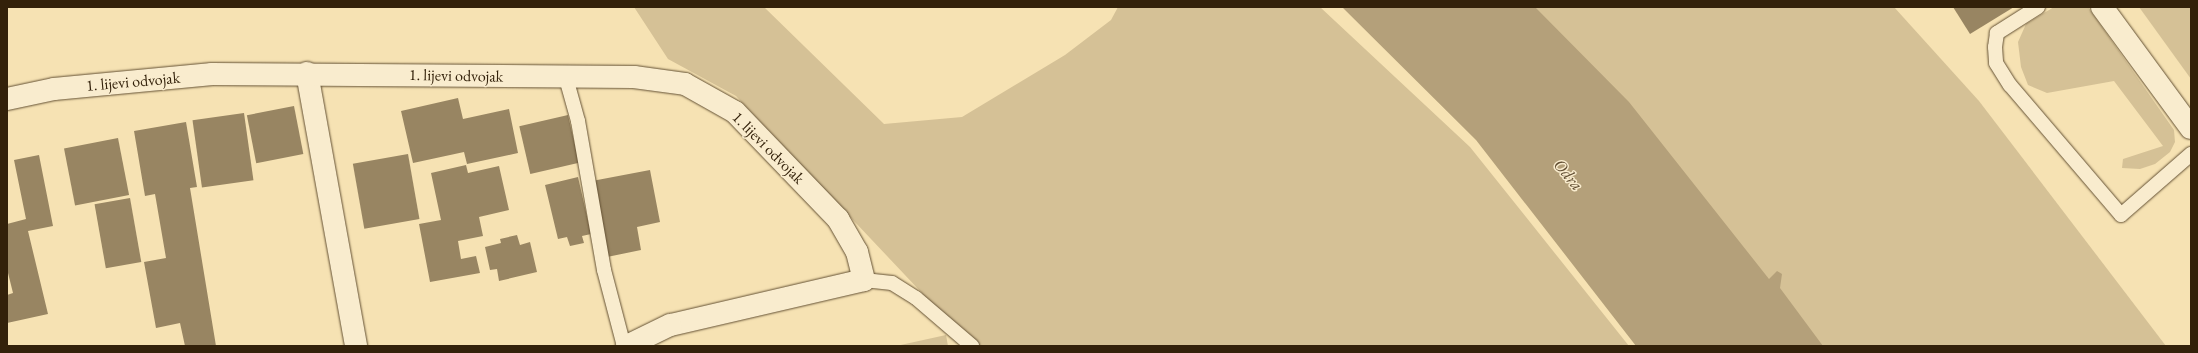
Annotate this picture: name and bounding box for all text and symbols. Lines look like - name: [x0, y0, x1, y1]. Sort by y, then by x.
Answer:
- street label: 1. lijevi odvojak: [409, 66, 503, 86]
- street label: 1. lijevi odvojak: [85, 68, 181, 96]
- street label: 1. lijevi odvojak: [728, 108, 808, 188]
- water label: Odra: [1549, 155, 1587, 195]

